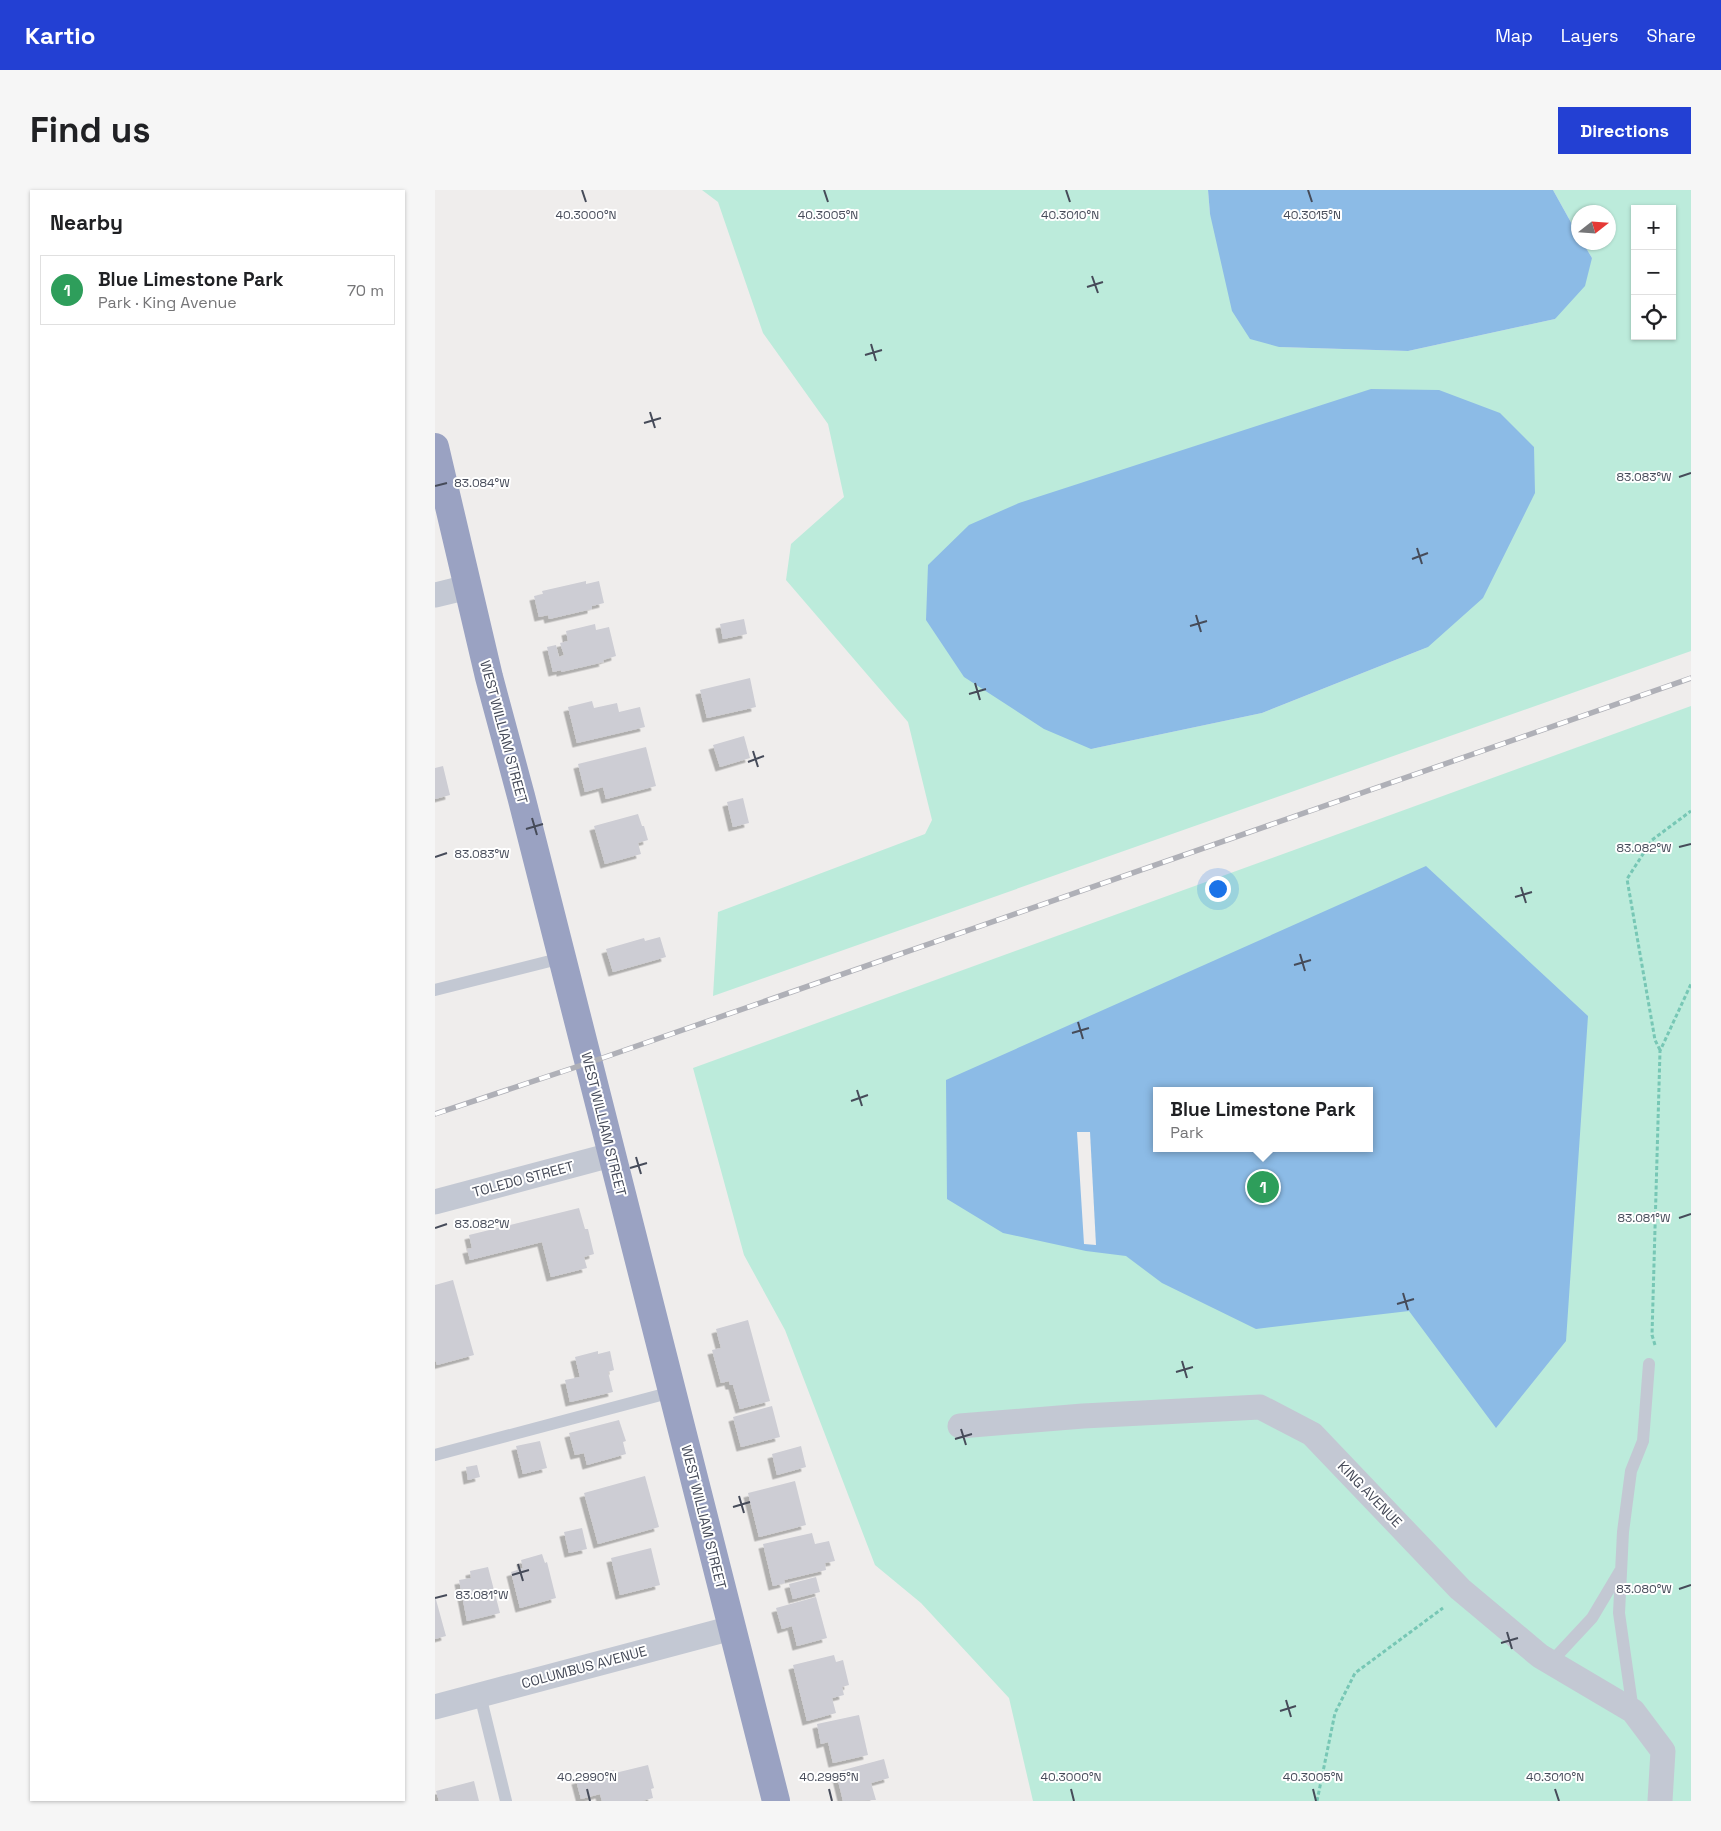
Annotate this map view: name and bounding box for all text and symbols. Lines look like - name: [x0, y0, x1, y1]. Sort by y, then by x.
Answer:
- text: Kartio: [25, 20, 95, 51]
- text: Map: [1495, 24, 1533, 47]
- text: Layers: [1561, 24, 1618, 47]
- text: Share: [1646, 24, 1696, 47]
- button: Directions: [1558, 107, 1691, 154]
- text: Find us: [30, 108, 151, 152]
- north arrow: [1571, 205, 1616, 250]
- map controls: [1631, 205, 1676, 340]
- button: +: [1631, 205, 1676, 250]
- text: 40.3000°N: [556, 207, 616, 223]
- text: 40.3005°N: [798, 207, 858, 223]
- text: 40.3010°N: [1041, 207, 1099, 223]
- text: 40.3015°N: [1283, 207, 1341, 223]
- text: Nearby: [50, 209, 123, 236]
- button: −: [1631, 250, 1676, 295]
- text: Blue Limestone Park: [98, 267, 283, 292]
- text: 1: [63, 280, 71, 301]
- text: 70 m: [347, 280, 384, 301]
- text: Park · King Avenue: [98, 292, 237, 313]
- button: locate: [1631, 295, 1676, 340]
- text: 83.083°W: [1616, 469, 1672, 485]
- text: 83.084°W: [454, 475, 510, 491]
- street label: WEST WILLIAM STREET: [476, 658, 532, 806]
- text: 83.082°W: [1616, 840, 1672, 856]
- text: 83.083°W: [454, 846, 510, 862]
- your location: [1205, 876, 1231, 902]
- street label: WEST WILLIAM STREET: [577, 1050, 631, 1198]
- popup: [1153, 1087, 1373, 1152]
- text: Blue Limestone Park: [1170, 1097, 1356, 1122]
- text: Park: [1170, 1122, 1204, 1143]
- street label: TOLEDO STREET: [470, 1157, 576, 1201]
- pin: 1: [1247, 1168, 1279, 1206]
- text: 83.081°W: [1618, 1210, 1671, 1226]
- text: 83.082°W: [454, 1216, 510, 1232]
- street label: WEST WILLIAM STREET: [677, 1443, 731, 1591]
- street label: KING AVENUE: [1334, 1457, 1406, 1531]
- text: 83.080°W: [1616, 1581, 1672, 1597]
- text: 83.081°W: [456, 1587, 509, 1603]
- street label: COLUMBUS AVENUE: [519, 1642, 649, 1692]
- text: 40.2990°N: [557, 1769, 617, 1785]
- text: 40.2995°N: [799, 1769, 859, 1785]
- text: 40.3000°N: [1041, 1769, 1101, 1785]
- text: 40.3005°N: [1283, 1769, 1343, 1785]
- text: 40.3010°N: [1526, 1769, 1584, 1785]

